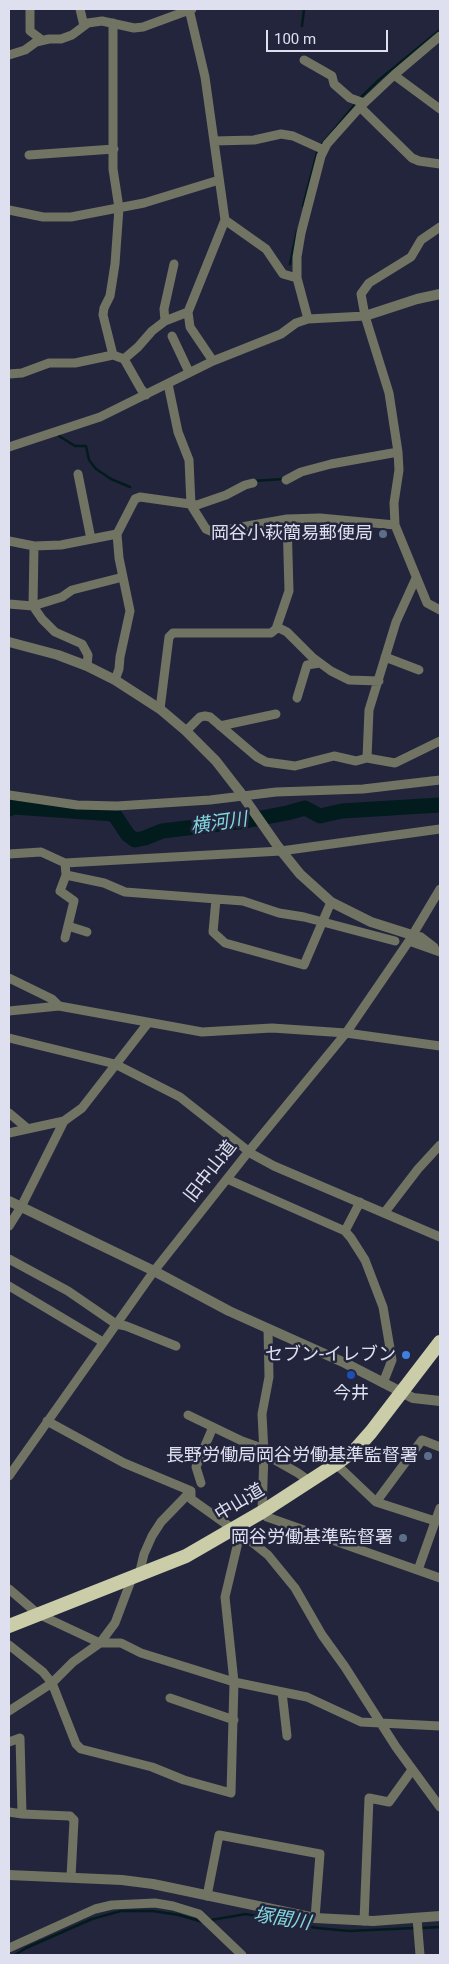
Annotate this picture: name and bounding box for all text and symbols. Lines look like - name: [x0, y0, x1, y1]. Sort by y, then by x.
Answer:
- scale bar: [269, 20, 392, 52]
- text: 100 m: [274, 30, 316, 48]
- place label: 岡谷小萩簡易郵便局: [211, 523, 373, 545]
- marker: 岡谷小萩簡易郵便局: [377, 528, 389, 540]
- water label: 横河川: [189, 809, 249, 839]
- street label: 旧中山道: [180, 1137, 242, 1207]
- place label: セブン-イレブン: [265, 1344, 396, 1366]
- marker: セブン-イレブン: [400, 1349, 412, 1361]
- marker: 今井: [345, 1369, 357, 1381]
- place label: 今井: [333, 1383, 369, 1405]
- place label: 長野労働局岡谷労働基準監督署: [166, 1445, 418, 1467]
- marker: 長野労働局岡谷労働基準監督署: [422, 1450, 434, 1462]
- street label: 中山道: [211, 1480, 269, 1526]
- place label: 岡谷労働基準監督署: [231, 1527, 393, 1549]
- marker: 岡谷労働基準監督署: [397, 1532, 409, 1544]
- water label: 塚間川: [252, 1904, 312, 1936]

